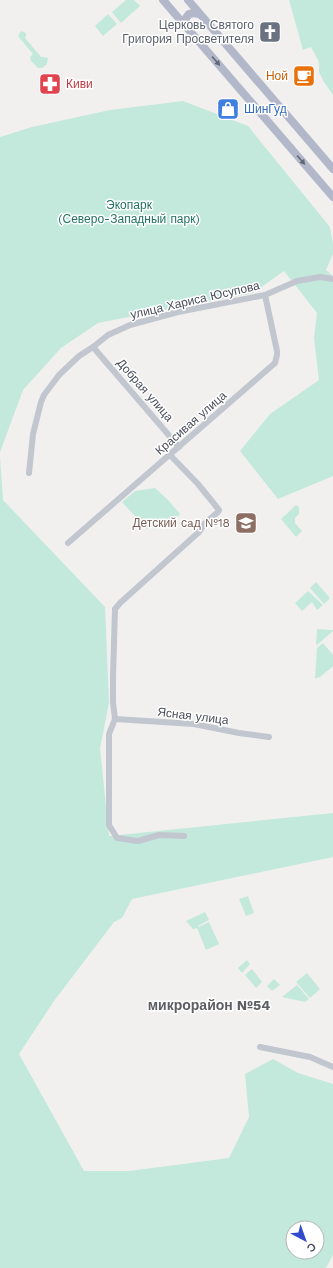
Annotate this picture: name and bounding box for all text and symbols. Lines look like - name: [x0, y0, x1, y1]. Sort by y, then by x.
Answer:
- place label: Церковь Святого Григория Просветителя: [122, 18, 254, 46]
- church icon: Церковь Святого Григория Просветителя: [257, 19, 283, 45]
- one-way arrow: [212, 56, 221, 67]
- cafe icon: Ной: [291, 63, 317, 89]
- place label: Ной: [266, 69, 288, 83]
- pharmacy icon: Киви: [37, 71, 63, 97]
- place label: Киви: [66, 77, 93, 91]
- shop icon: ШинГуд: [215, 96, 241, 122]
- place label: ШинГуд: [244, 102, 287, 116]
- one-way arrow: [296, 155, 305, 165]
- park label: Экопарк (Северо-Западный парк): [58, 198, 200, 226]
- street label: улица Хариса Юсупова: [129, 278, 261, 322]
- street label: Добрая улица: [114, 356, 176, 425]
- street label: Красивая улица: [153, 388, 230, 458]
- school or university icon: Детский сaд №18: [233, 510, 259, 536]
- place label: Детский сaд №18: [132, 516, 230, 530]
- street label: Ясная улица: [157, 705, 230, 727]
- district label: микрорайон №54: [148, 997, 270, 1013]
- north arrow: [285, 1220, 325, 1260]
- text: С: [304, 1240, 318, 1255]

